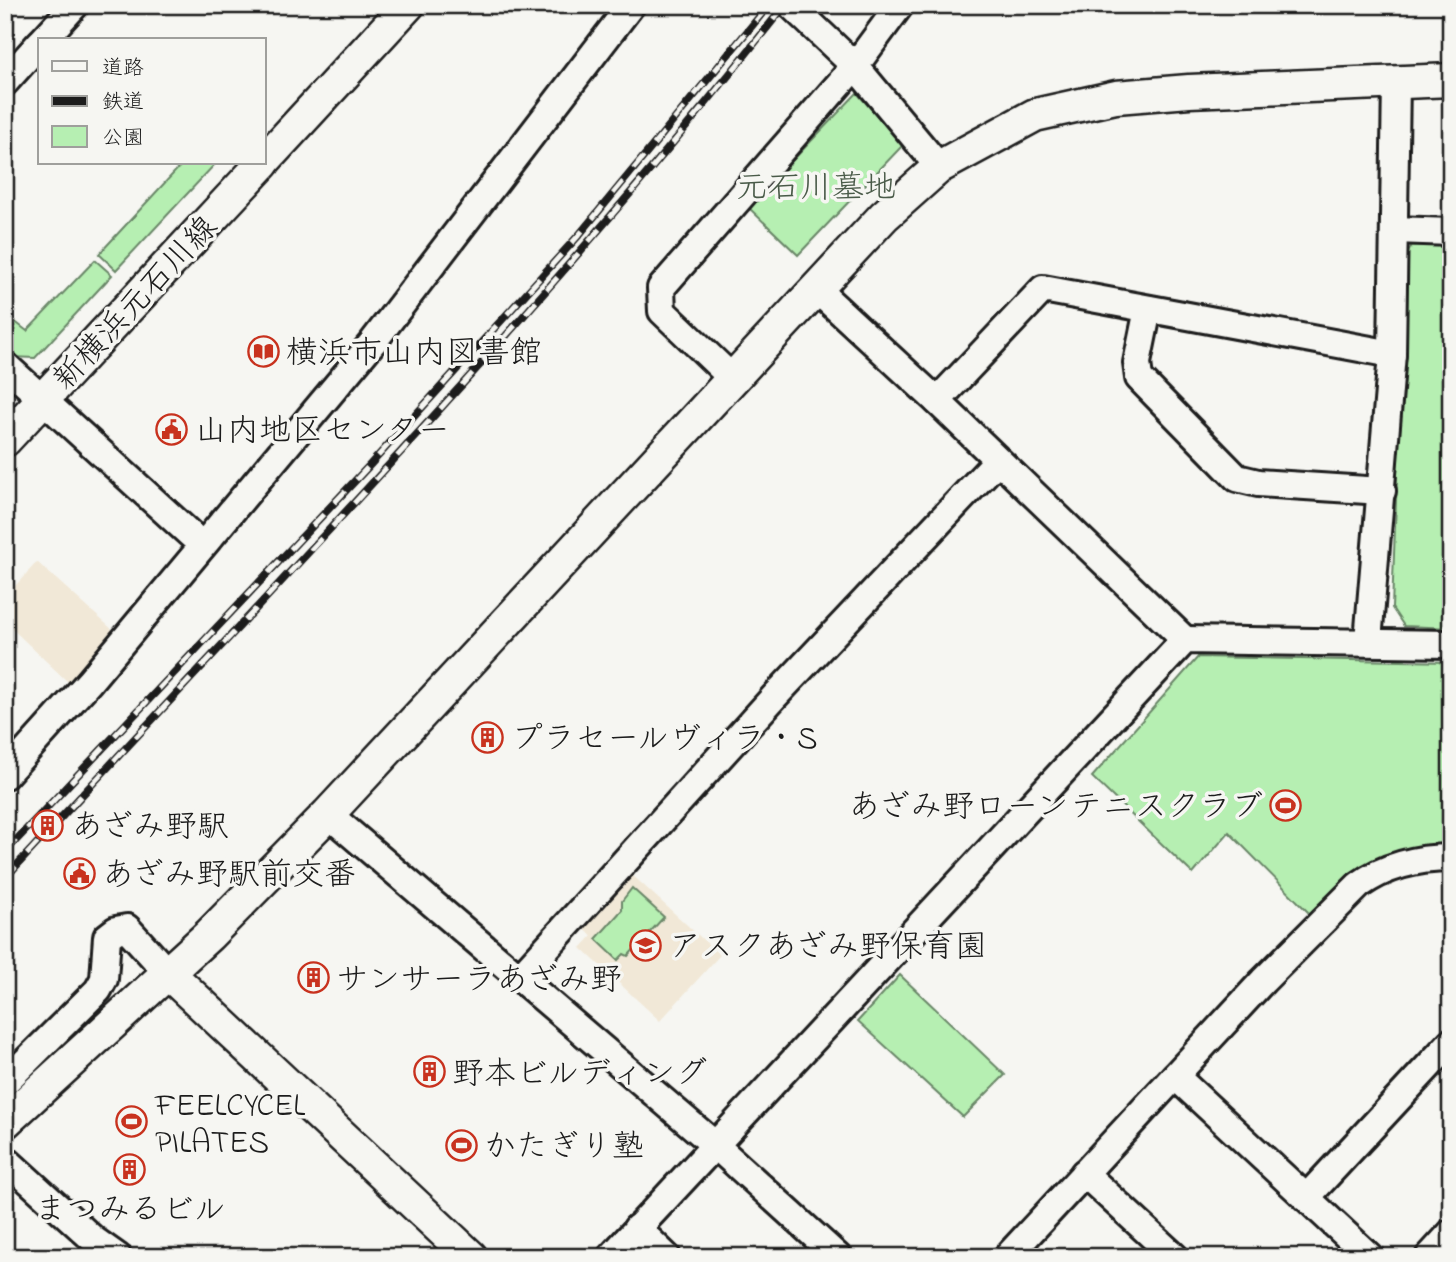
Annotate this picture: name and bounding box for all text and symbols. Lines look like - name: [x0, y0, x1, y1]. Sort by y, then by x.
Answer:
- legend: [38, 38, 266, 164]
- text: 道路: [102, 54, 144, 84]
- text: 鉄道: [102, 88, 144, 118]
- text: 公園: [102, 124, 144, 154]
- park label: 元石川墓地: [736, 166, 896, 213]
- street label: 新横浜元石川線: [43, 206, 230, 402]
- place label: 横浜市山内図書館: [286, 331, 542, 378]
- library icon: 横浜市山内図書館: [246, 334, 280, 368]
- place label: 山内地区センター: [195, 409, 450, 456]
- public building icon: 山内地区センター: [155, 412, 189, 446]
- place label: プラセールヴィラ・S: [511, 717, 818, 764]
- building icon: プラセールヴィラ・S: [471, 720, 505, 754]
- place label: あざみ野ローンテニスクラブ: [848, 785, 1263, 832]
- sports icon: あざみ野ローンテニスクラブ: [1269, 788, 1303, 822]
- place label: あざみ野駅: [71, 805, 229, 852]
- building icon: あざみ野駅: [31, 808, 65, 842]
- place label: あざみ野駅前交番: [102, 853, 356, 900]
- public building icon: あざみ野駅前交番: [62, 856, 96, 890]
- place label: アスクあざみ野保育園: [669, 925, 987, 972]
- school or university icon: アスクあざみ野保育園: [629, 928, 663, 962]
- place label: サンサーラあざみ野: [336, 958, 622, 1005]
- building icon: サンサーラあざみ野: [296, 961, 330, 995]
- place label: 野本ビルディング: [452, 1052, 707, 1099]
- building icon: 野本ビルディング: [412, 1055, 446, 1089]
- place label: FEELCYCEL PILATES: [154, 1084, 305, 1168]
- sports icon: FEELCYCEL PILATES: [115, 1105, 149, 1139]
- place label: かたぎり塾: [484, 1125, 644, 1172]
- sports icon: かたぎり塾: [444, 1128, 478, 1162]
- building icon: まつみるビル: [113, 1152, 147, 1186]
- place label: まつみるビル: [34, 1188, 226, 1235]

